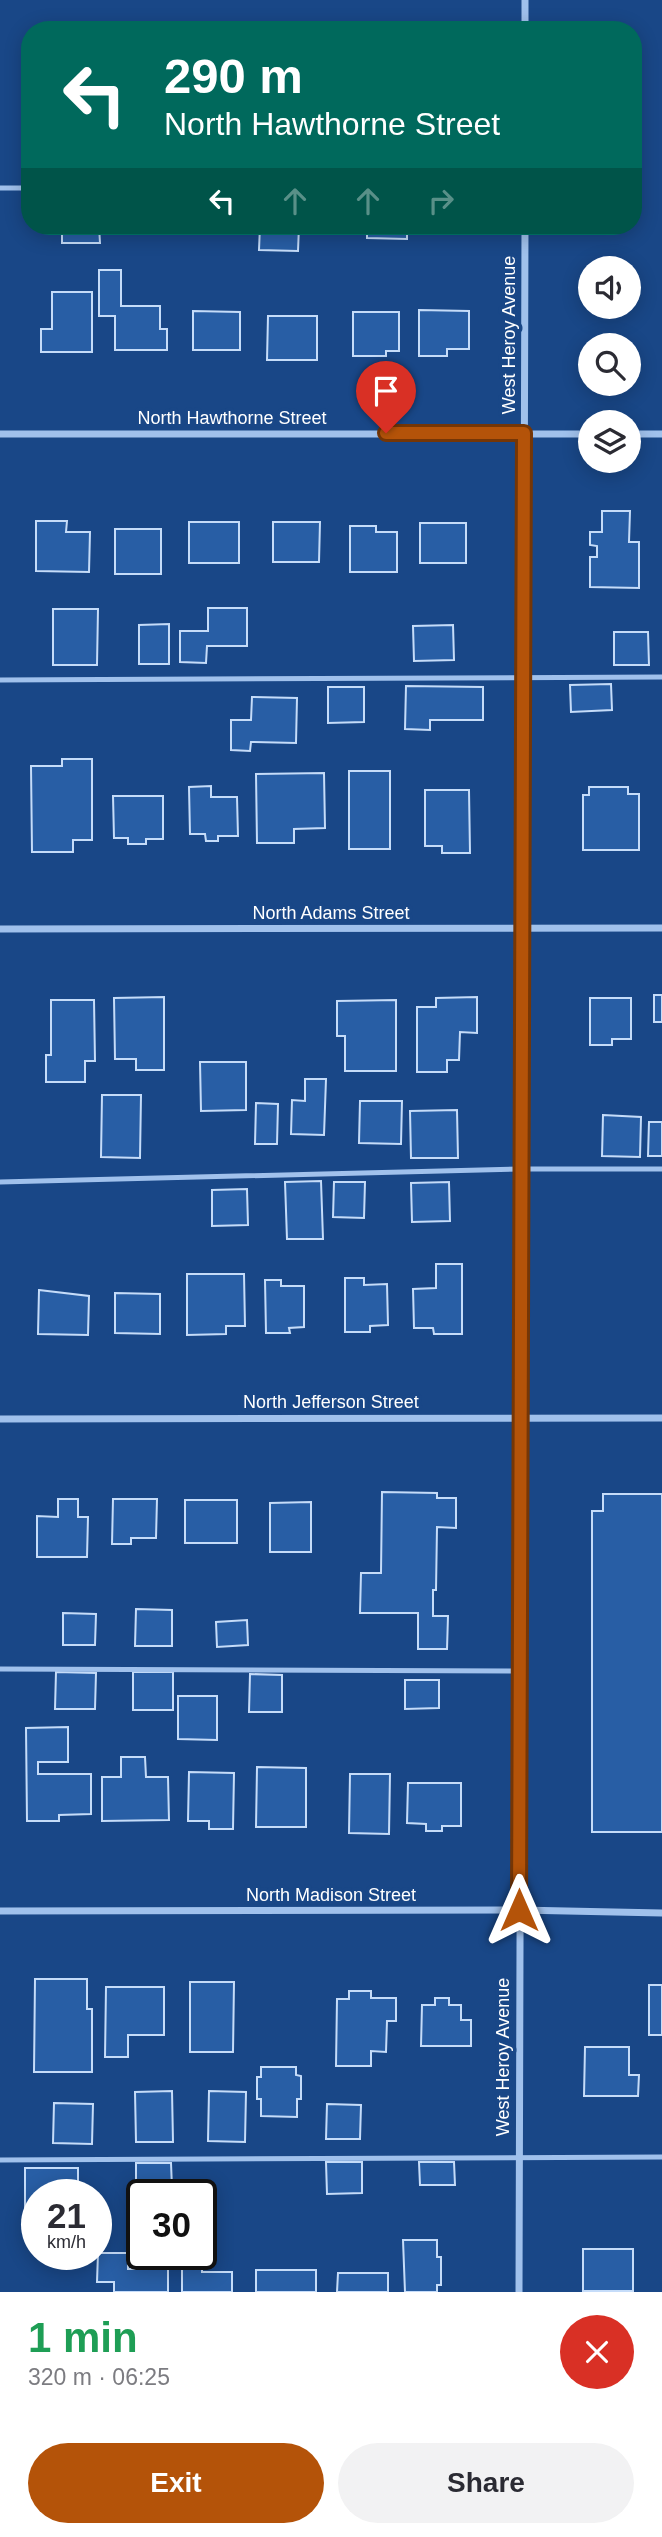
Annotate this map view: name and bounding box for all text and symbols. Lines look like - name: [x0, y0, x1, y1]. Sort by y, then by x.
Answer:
- icon: left: [49, 49, 140, 140]
- text: 290 m: [164, 49, 303, 103]
- text: North Hawthorne Street: [164, 106, 500, 142]
- icon: left: [203, 182, 241, 220]
- icon: ahead: [276, 182, 314, 220]
- icon: ahead: [349, 182, 387, 220]
- icon: right: [422, 182, 460, 220]
- street label: West Heroy Avenue: [499, 256, 519, 414]
- map controls: [578, 256, 641, 473]
- button: sound: [578, 256, 641, 319]
- button: search: [578, 333, 641, 396]
- pin: [356, 361, 416, 433]
- icon: arrive: [367, 372, 405, 410]
- street label: North Hawthorne Street: [137, 408, 327, 428]
- button: layers: [578, 410, 641, 473]
- street label: North Adams Street: [252, 903, 410, 923]
- street label: North Jefferson Street: [243, 1392, 419, 1412]
- position arrow: [482, 1873, 556, 1947]
- street label: North Madison Street: [246, 1885, 416, 1905]
- street label: West Heroy Avenue: [493, 1978, 513, 2136]
- speed limit sign: 30: [126, 2179, 217, 2270]
- text: 21: [47, 2196, 86, 2235]
- text: km/h: [47, 2232, 86, 2252]
- text: 1 min: [28, 2314, 138, 2361]
- button: close: [560, 2315, 634, 2389]
- text: 320 m · 06:25: [28, 2364, 170, 2390]
- button: Exit: [28, 2443, 324, 2523]
- button: Share: [338, 2443, 634, 2523]

